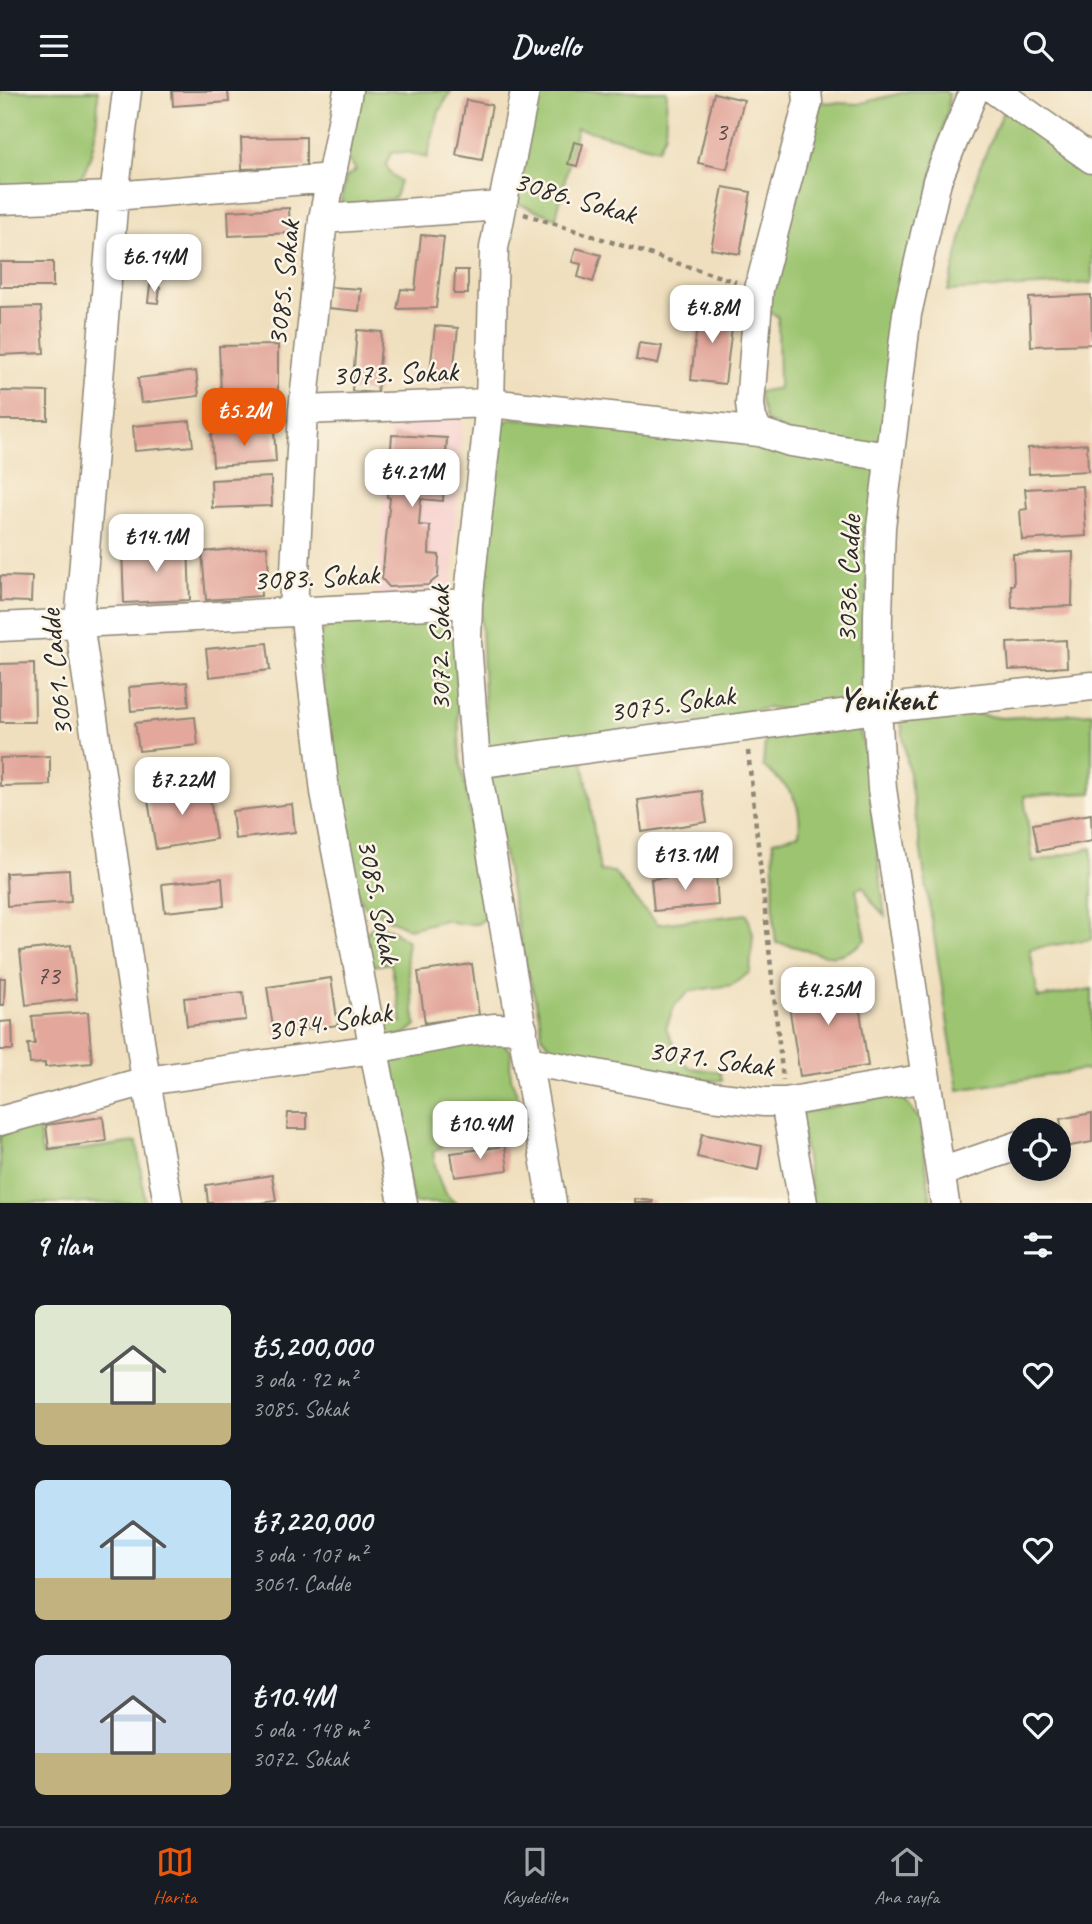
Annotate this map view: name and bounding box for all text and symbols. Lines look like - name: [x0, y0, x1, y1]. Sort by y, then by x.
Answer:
- text: Dwello: [511, 25, 581, 66]
- icon: menu: [35, 27, 73, 65]
- icon: search: [1019, 27, 1057, 65]
- house number: 3: [715, 115, 729, 148]
- street label: 3086. Sokak: [509, 161, 643, 233]
- street label: 3085. Sokak: [258, 216, 309, 348]
- pin: ₺6.14M: [97, 235, 211, 294]
- text: ₺6.14M: [122, 242, 186, 271]
- pin: ₺4.8M: [663, 285, 761, 345]
- text: ₺4.8M: [686, 293, 738, 322]
- street label: 3073. Sokak: [331, 352, 461, 394]
- pin: ₺5.2M: [195, 389, 293, 448]
- text: ₺5.2M: [218, 396, 270, 425]
- pin: ₺4.21M: [355, 449, 469, 509]
- text: ₺4.21M: [381, 457, 443, 486]
- street label: 3036. Cadde: [827, 512, 869, 644]
- pin: ₺14.1M: [99, 515, 213, 574]
- text: ₺14.1M: [125, 522, 187, 551]
- street label: 3083. Sokak: [252, 555, 382, 599]
- street label: 3072. Sokak: [420, 583, 458, 711]
- street label: 3061. Cadde: [30, 605, 82, 739]
- street label: 3075. Sokak: [607, 675, 739, 731]
- district label: Yenikent: [839, 678, 938, 720]
- pin: ₺7.22M: [125, 757, 239, 817]
- text: ₺7.22M: [151, 765, 213, 794]
- pin: ₺13.1M: [628, 833, 742, 892]
- street label: 3085. Sokak: [348, 836, 410, 968]
- text: ₺13.1M: [654, 840, 716, 869]
- house number: 73: [36, 959, 62, 992]
- pin: ₺4.25M: [771, 967, 885, 1027]
- text: ₺4.25M: [797, 975, 859, 1004]
- street label: 3074. Sokak: [264, 992, 396, 1050]
- street label: 3071. Sokak: [646, 1030, 778, 1086]
- pin: ₺10.4M: [423, 1101, 537, 1161]
- text: ₺10.4M: [449, 1109, 511, 1138]
- map controls: [1008, 1118, 1071, 1181]
- button: locate: [1008, 1118, 1071, 1181]
- text: 9 ilan: [35, 1226, 93, 1264]
- icon: filters: [1019, 1226, 1057, 1264]
- text: ₺5,200,000: [252, 1327, 371, 1365]
- icon: home: [91, 1333, 175, 1417]
- icon: heart: [1019, 1356, 1057, 1394]
- text: 3 oda · 92 m²: [252, 1365, 356, 1394]
- text: 3085. Sokak: [252, 1394, 349, 1423]
- text: ₺7,220,000: [252, 1502, 372, 1540]
- icon: home: [91, 1508, 175, 1592]
- icon: heart: [1019, 1531, 1057, 1569]
- text: 3 oda · 107 m²: [252, 1540, 367, 1569]
- text: 3061. Cadde: [252, 1569, 350, 1598]
- text: ₺10.4M: [252, 1677, 334, 1715]
- icon: home: [91, 1683, 175, 1767]
- icon: heart: [1019, 1706, 1057, 1744]
- text: 5 oda · 148 m²: [252, 1715, 367, 1744]
- text: 3072. Sokak: [252, 1744, 349, 1773]
- tab: Harita: [153, 1843, 197, 1909]
- tab: Kaydedilen: [503, 1843, 568, 1909]
- tab: Ana sayfa: [874, 1843, 939, 1909]

